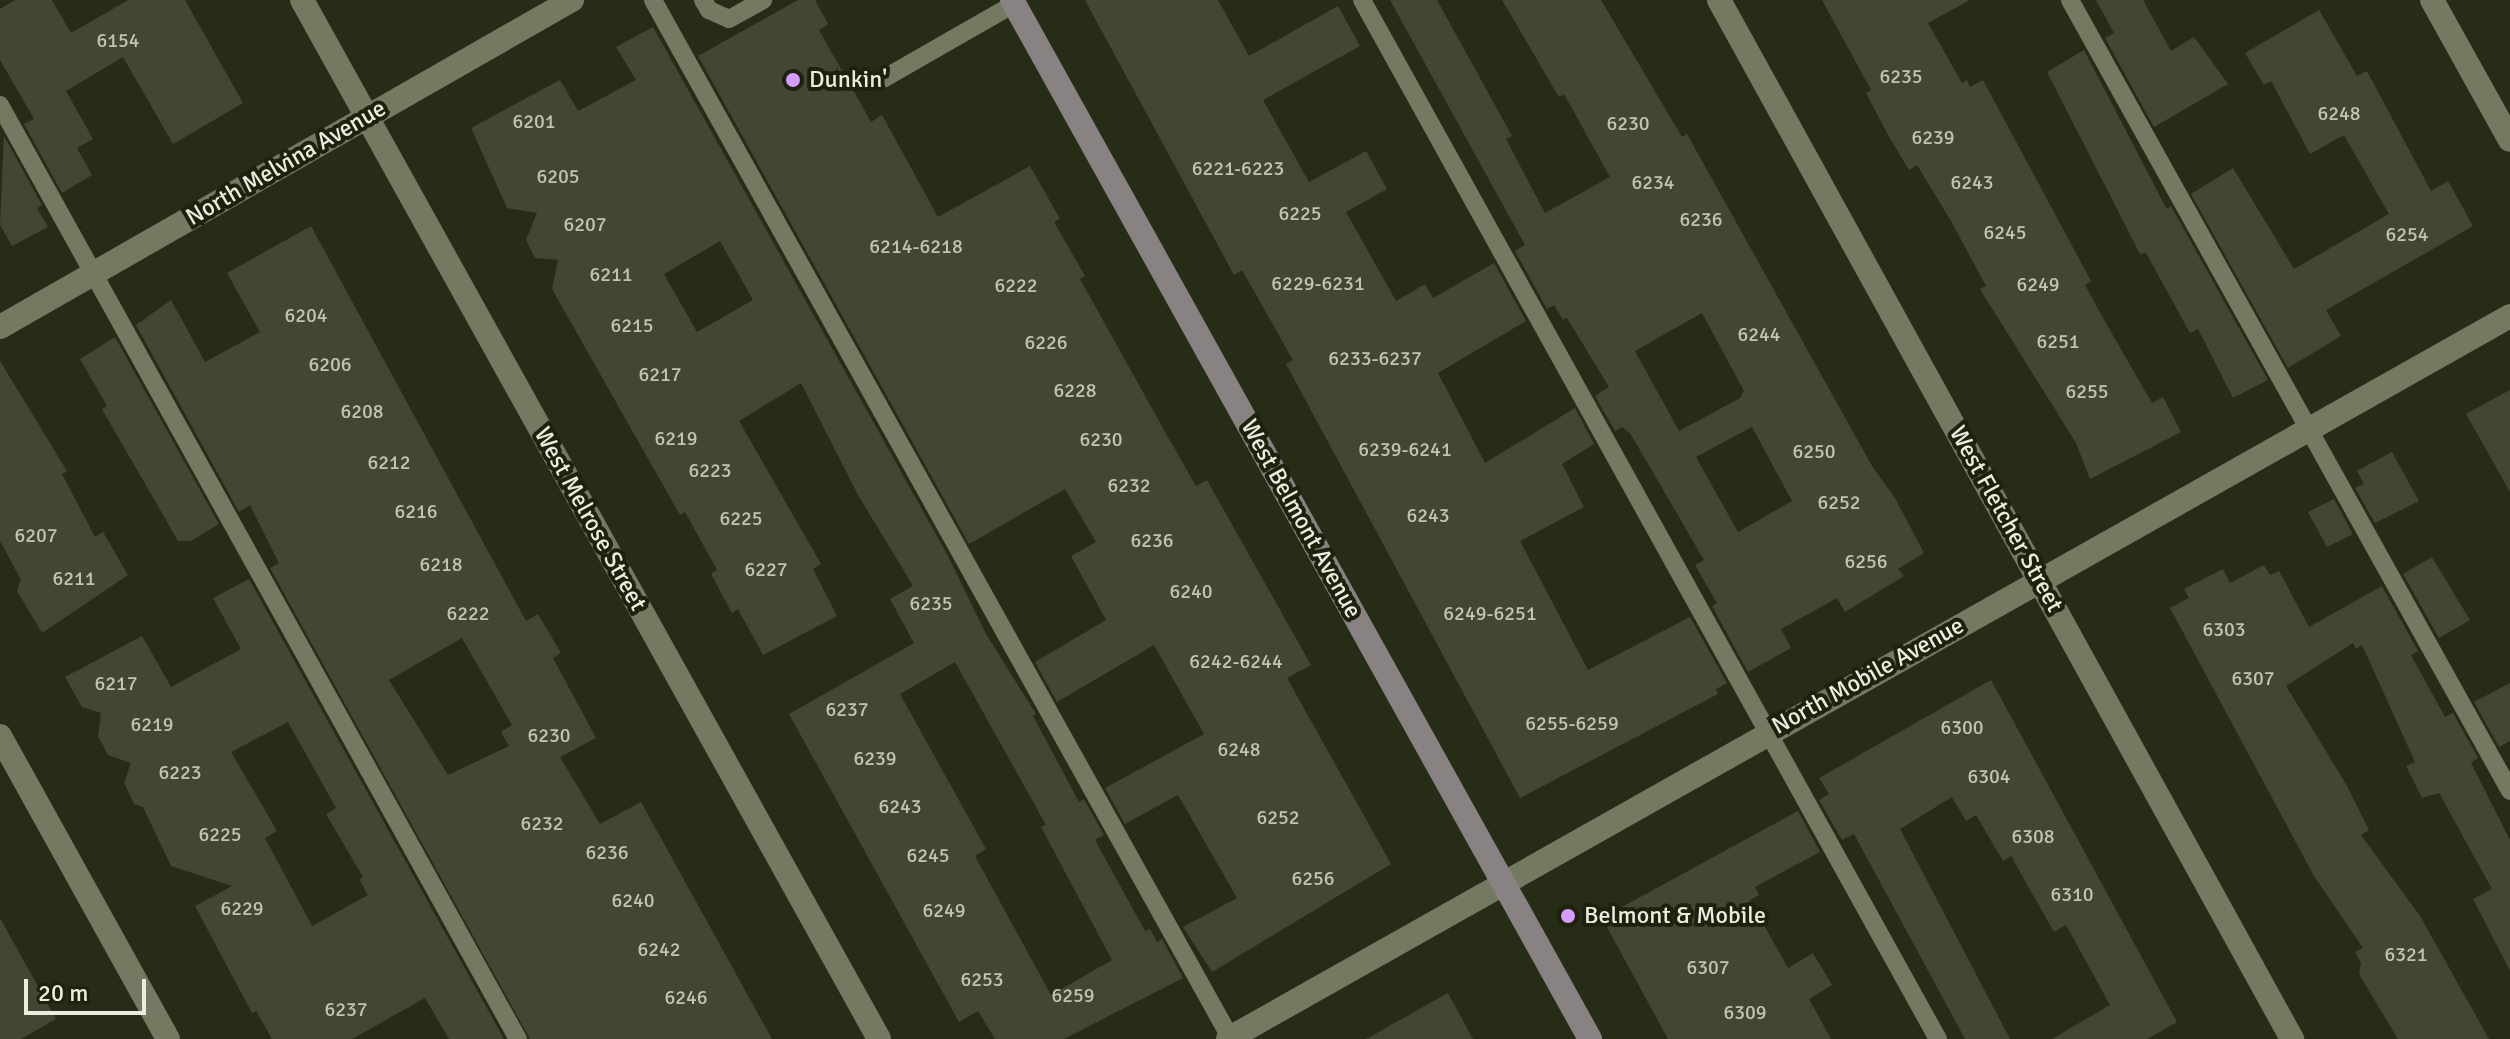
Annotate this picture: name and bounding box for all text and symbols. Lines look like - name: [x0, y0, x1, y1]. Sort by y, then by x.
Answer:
- house number: 6154: [96, 28, 140, 52]
- house number: 6235: [1879, 64, 1923, 88]
- place label: Dunkin': [809, 66, 887, 94]
- marker: Dunkin': [784, 71, 802, 89]
- street label: North Melvina Avenue: [181, 94, 391, 232]
- house number: 6248: [2317, 101, 2361, 125]
- house number: 6201: [512, 109, 556, 133]
- house number: 6230: [1606, 111, 1650, 135]
- house number: 6239: [1911, 125, 1955, 149]
- house number: 6221-6223: [1192, 156, 1284, 180]
- house number: 6205: [536, 164, 580, 188]
- house number: 6234: [1631, 170, 1675, 194]
- house number: 6243: [1950, 170, 1994, 194]
- house number: 6225: [1278, 201, 1322, 225]
- house number: 6236: [1679, 207, 1723, 231]
- house number: 6207: [563, 212, 607, 236]
- house number: 6245: [1983, 220, 2027, 244]
- house number: 6254: [2385, 222, 2429, 246]
- house number: 6214-6218: [869, 234, 963, 258]
- house number: 6211: [589, 262, 633, 286]
- house number: 6229-6231: [1271, 271, 1365, 295]
- house number: 6249: [2016, 272, 2060, 296]
- house number: 6222: [994, 273, 1038, 297]
- house number: 6204: [284, 303, 328, 327]
- house number: 6215: [610, 313, 654, 337]
- house number: 6244: [1737, 322, 1781, 346]
- house number: 6251: [2036, 329, 2080, 353]
- house number: 6226: [1024, 330, 1068, 354]
- house number: 6233-6237: [1328, 346, 1422, 370]
- house number: 6206: [308, 352, 352, 376]
- house number: 6217: [638, 362, 682, 386]
- house number: 6228: [1053, 378, 1097, 402]
- house number: 6255: [2065, 379, 2109, 403]
- house number: 6208: [340, 399, 384, 423]
- street label: West Belmont Avenue: [1234, 415, 1368, 623]
- street label: West Fletcher Street: [1943, 421, 2069, 617]
- street label: West Melrose Street: [528, 422, 652, 616]
- house number: 6219: [654, 426, 698, 450]
- house number: 6230: [1079, 427, 1123, 451]
- house number: 6239-6241: [1358, 437, 1452, 461]
- house number: 6250: [1792, 439, 1836, 463]
- house number: 6212: [367, 450, 411, 474]
- house number: 6223: [688, 458, 732, 482]
- house number: 6232: [1107, 473, 1151, 497]
- house number: 6252: [1817, 490, 1861, 514]
- house number: 6216: [394, 499, 438, 523]
- house number: 6243: [1406, 503, 1450, 527]
- house number: 6225: [719, 506, 763, 530]
- house number: 6207: [14, 523, 58, 547]
- house number: 6236: [1130, 528, 1174, 552]
- house number: 6256: [1844, 549, 1888, 573]
- house number: 6218: [419, 552, 463, 576]
- house number: 6227: [744, 557, 788, 581]
- house number: 6211: [52, 566, 96, 590]
- house number: 6240: [1169, 579, 1213, 603]
- house number: 6235: [909, 591, 953, 615]
- house number: 6222: [446, 601, 490, 625]
- house number: 6249-6251: [1443, 601, 1537, 625]
- street label: North Mobile Avenue: [1767, 611, 1969, 741]
- house number: 6303: [2202, 617, 2246, 641]
- house number: 6242-6244: [1189, 649, 1283, 673]
- house number: 6307: [2231, 666, 2275, 690]
- house number: 6217: [94, 671, 138, 695]
- house number: 6237: [825, 697, 869, 721]
- house number: 6255-6259: [1525, 711, 1619, 735]
- house number: 6219: [130, 712, 174, 736]
- house number: 6300: [1940, 715, 1984, 739]
- house number: 6230: [527, 723, 571, 747]
- house number: 6248: [1217, 737, 1261, 761]
- house number: 6239: [853, 746, 897, 770]
- house number: 6223: [158, 760, 202, 784]
- house number: 6304: [1967, 764, 2011, 788]
- house number: 6243: [878, 794, 922, 818]
- house number: 6252: [1256, 805, 1300, 829]
- house number: 6232: [520, 811, 564, 835]
- house number: 6225: [198, 822, 242, 846]
- house number: 6308: [2011, 824, 2055, 848]
- house number: 6236: [585, 840, 629, 864]
- house number: 6245: [906, 843, 950, 867]
- house number: 6256: [1291, 866, 1335, 890]
- house number: 6310: [2050, 882, 2094, 906]
- house number: 6240: [611, 888, 655, 912]
- house number: 6229: [220, 896, 264, 920]
- house number: 6249: [922, 898, 966, 922]
- place label: Belmont & Mobile: [1584, 902, 1766, 930]
- marker: Belmont & Mobile: [1559, 907, 1577, 925]
- house number: 6242: [637, 937, 681, 961]
- house number: 6321: [2384, 942, 2428, 966]
- house number: 6307: [1686, 955, 1730, 979]
- scale bar: [28, 963, 150, 1013]
- house number: 6253: [960, 967, 1004, 991]
- text: 20 m: [38, 978, 88, 1008]
- house number: 6259: [1051, 983, 1095, 1007]
- house number: 6246: [664, 985, 708, 1009]
- house number: 6237: [324, 997, 368, 1021]
- house number: 6309: [1723, 1000, 1767, 1024]

